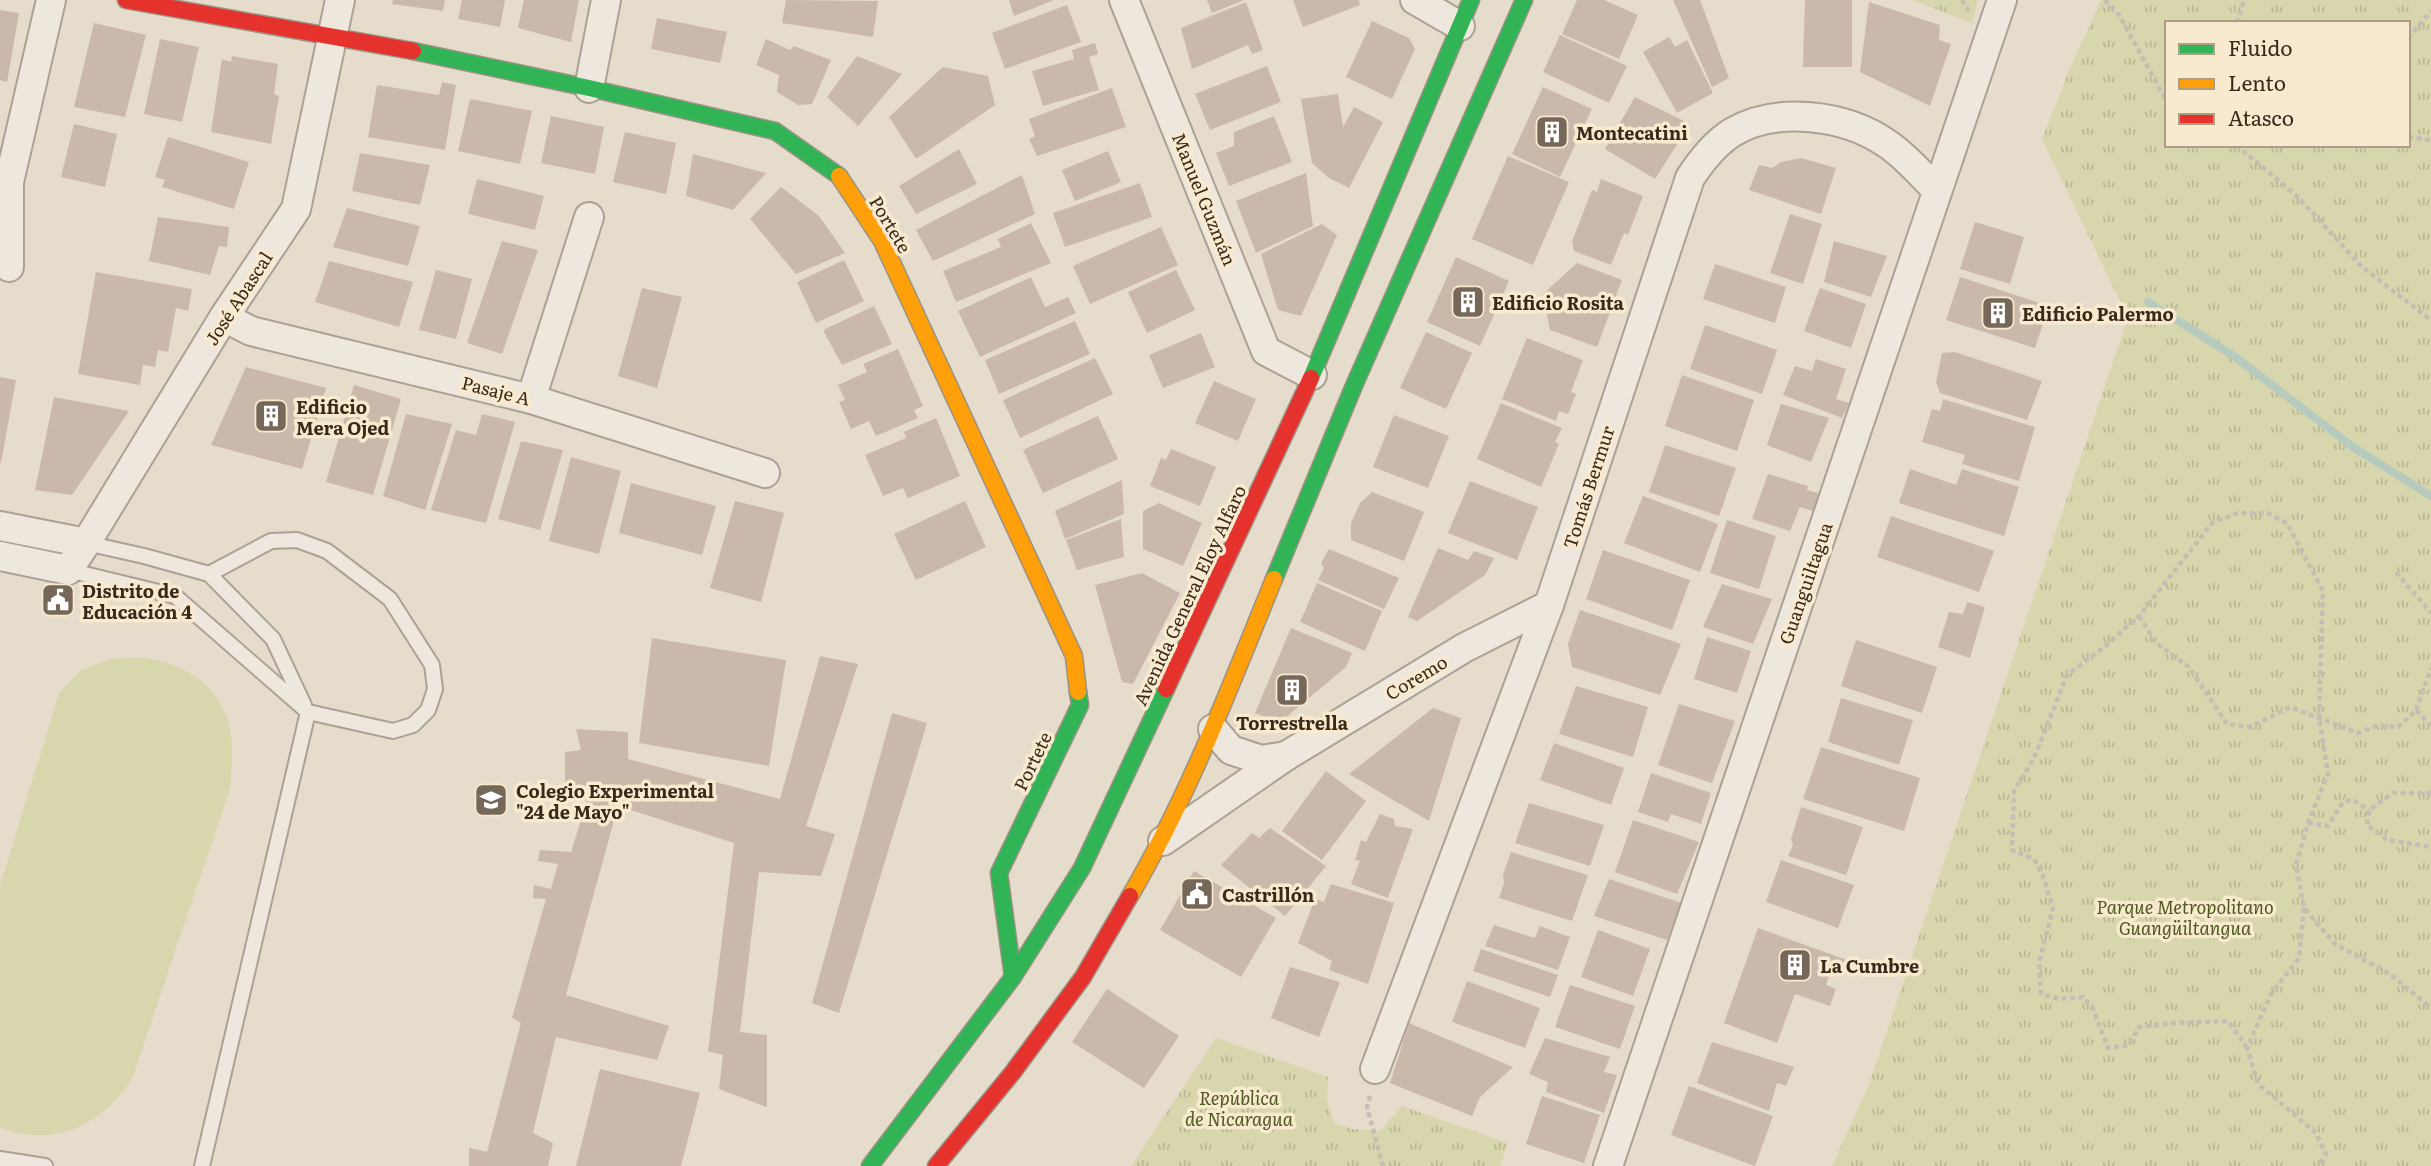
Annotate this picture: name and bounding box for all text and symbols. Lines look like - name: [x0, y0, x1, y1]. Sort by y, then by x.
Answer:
- legend: [2165, 21, 2410, 147]
- text: Fluido: [2228, 31, 2292, 62]
- text: Lento: [2228, 66, 2286, 97]
- text: Atasco: [2228, 101, 2294, 132]
- building icon: Montecatini: [1533, 113, 1571, 151]
- place label: Montecatini: [1576, 119, 1688, 146]
- street label: Manuel Guzmán: [1166, 128, 1244, 270]
- street label: Portete: [863, 190, 919, 258]
- street label: José Abascal: [198, 246, 278, 350]
- building icon: Edificio Rosita: [1449, 283, 1487, 321]
- place label: Edificio Rosita: [1492, 289, 1625, 316]
- building icon: Edificio Palermo: [1979, 294, 2017, 332]
- place label: Edificio Palermo: [2022, 300, 2174, 327]
- street label: Pasaje A: [459, 368, 533, 412]
- place label: Edificio Mera Ojed: [296, 393, 390, 441]
- building icon: Edificio Mera Ojed: [252, 397, 290, 435]
- street label: Tomás Bermur: [1555, 422, 1621, 552]
- street label: Avenida General Eloy Alfaro: [1126, 480, 1252, 710]
- street label: Guanguiltagua: [1771, 518, 1839, 648]
- place label: Distrito de Educación 4: [82, 577, 192, 625]
- public building icon: Distrito de Educación 4: [39, 581, 77, 619]
- street label: Coremo: [1380, 648, 1452, 706]
- building icon: Torrestrella: [1273, 671, 1311, 709]
- place label: Torrestrella: [1236, 709, 1349, 736]
- street label: Portete: [1006, 727, 1058, 795]
- place label: Colegio Experimental "24 de Mayo": [516, 777, 715, 825]
- school or university icon: Colegio Experimental "24 de Mayo": [472, 781, 510, 819]
- public building icon: Castrillón: [1178, 875, 1216, 913]
- place label: Castrillón: [1222, 881, 1315, 908]
- park label: Parque Metropolitano Guangüiltangua: [2096, 893, 2274, 941]
- building icon: La Cumbre: [1776, 946, 1814, 984]
- place label: La Cumbre: [1820, 952, 1919, 979]
- park label: República de Nicaragua: [1185, 1084, 1294, 1132]

